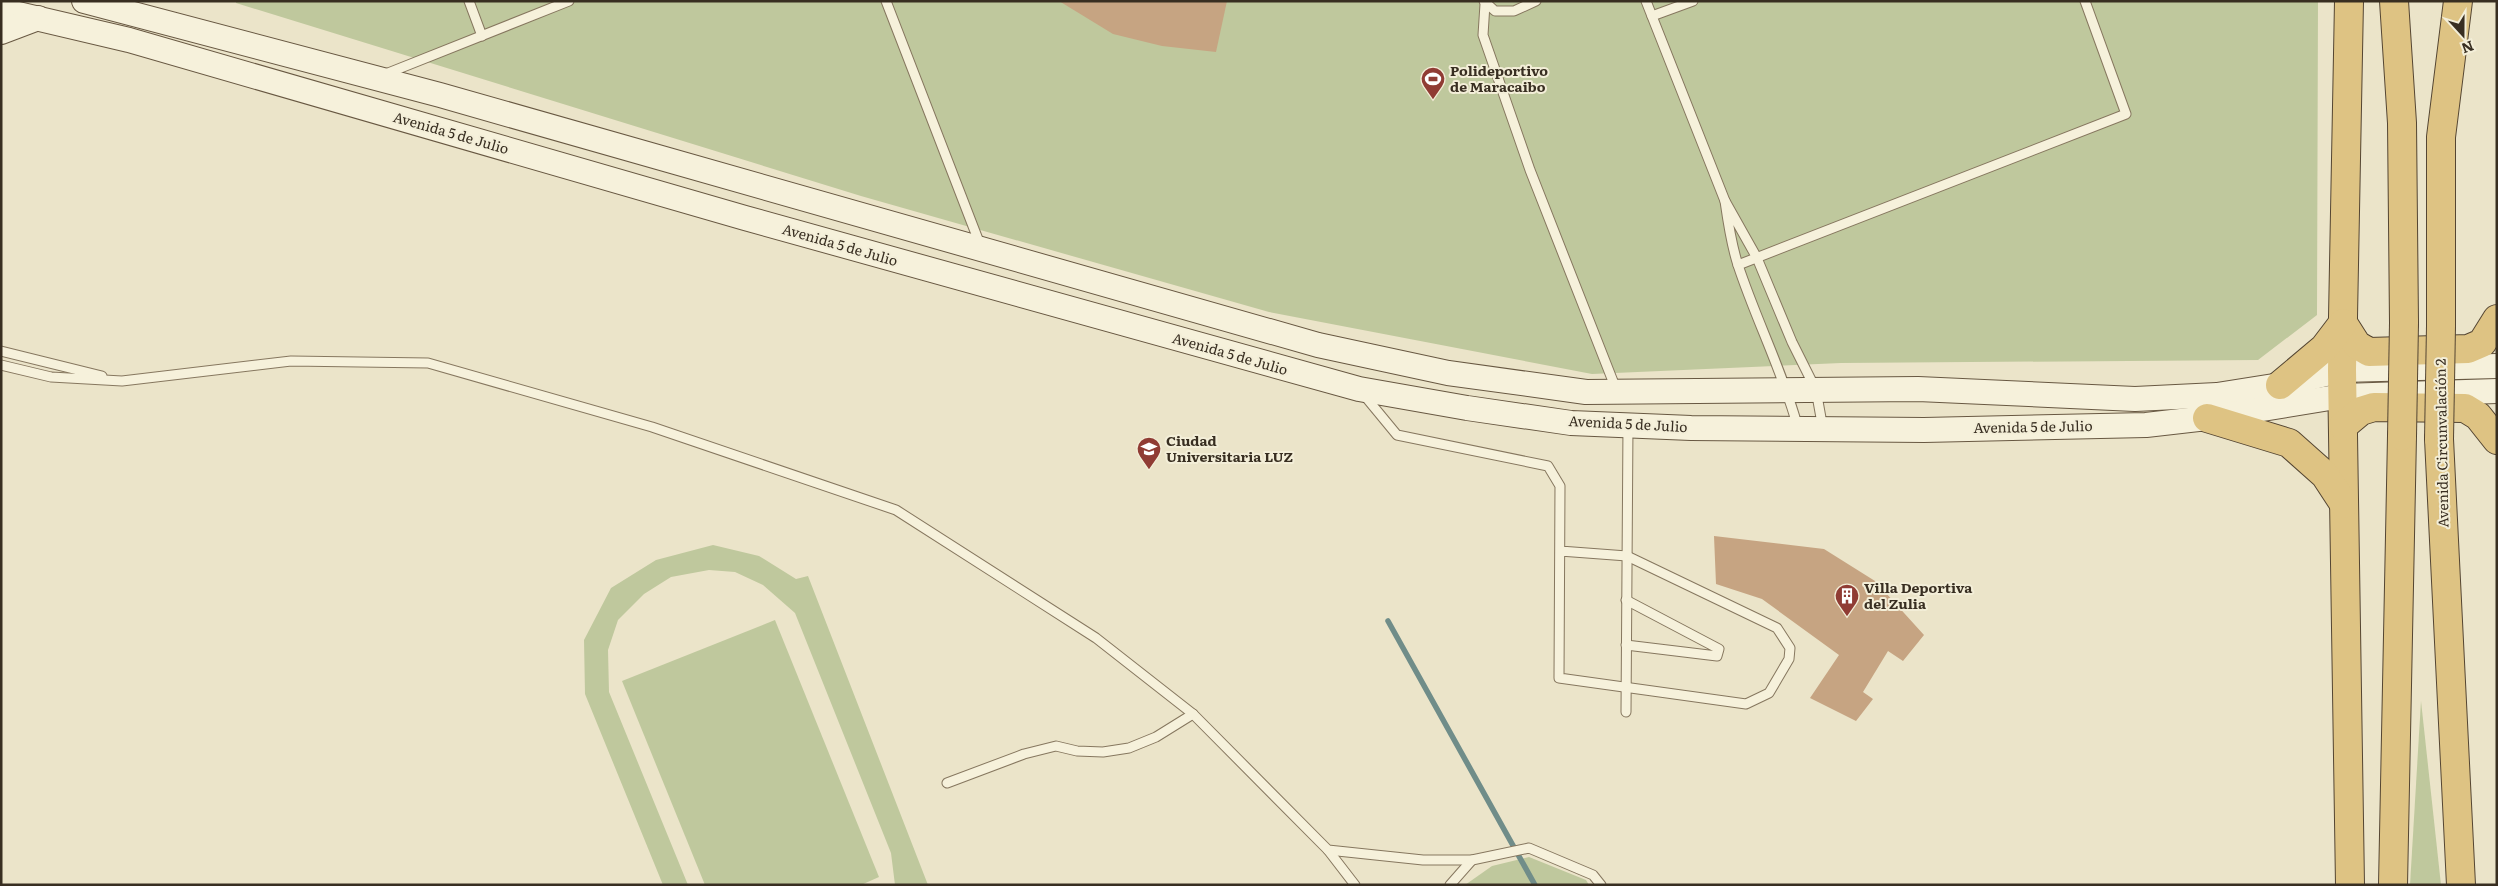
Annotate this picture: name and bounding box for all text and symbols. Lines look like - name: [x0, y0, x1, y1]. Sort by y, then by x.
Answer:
- north arrow: [2438, 10, 2488, 60]
- text: N: [2459, 37, 2477, 60]
- place label: Polideportivo de Maracaibo: [1450, 60, 1548, 96]
- sports icon: Polideportivo de Maracaibo: [1420, 66, 1446, 100]
- street label: Avenida 5 de Julio: [391, 106, 511, 158]
- street label: Avenida 5 de Julio: [780, 218, 900, 270]
- street label: Avenida 5 de Julio: [1170, 327, 1290, 379]
- street label: Avenida Circunvalación 2: [2430, 358, 2452, 528]
- street label: Avenida 5 de Julio: [1568, 410, 1688, 436]
- street label: Avenida 5 de Julio: [1973, 415, 2093, 437]
- place label: Ciudad Universitaria LUZ: [1166, 430, 1293, 466]
- school or university icon: Ciudad Universitaria LUZ: [1136, 436, 1162, 470]
- place label: Villa Deportiva del Zulia: [1864, 577, 1973, 613]
- building icon: Villa Deportiva del Zulia: [1834, 583, 1860, 617]

